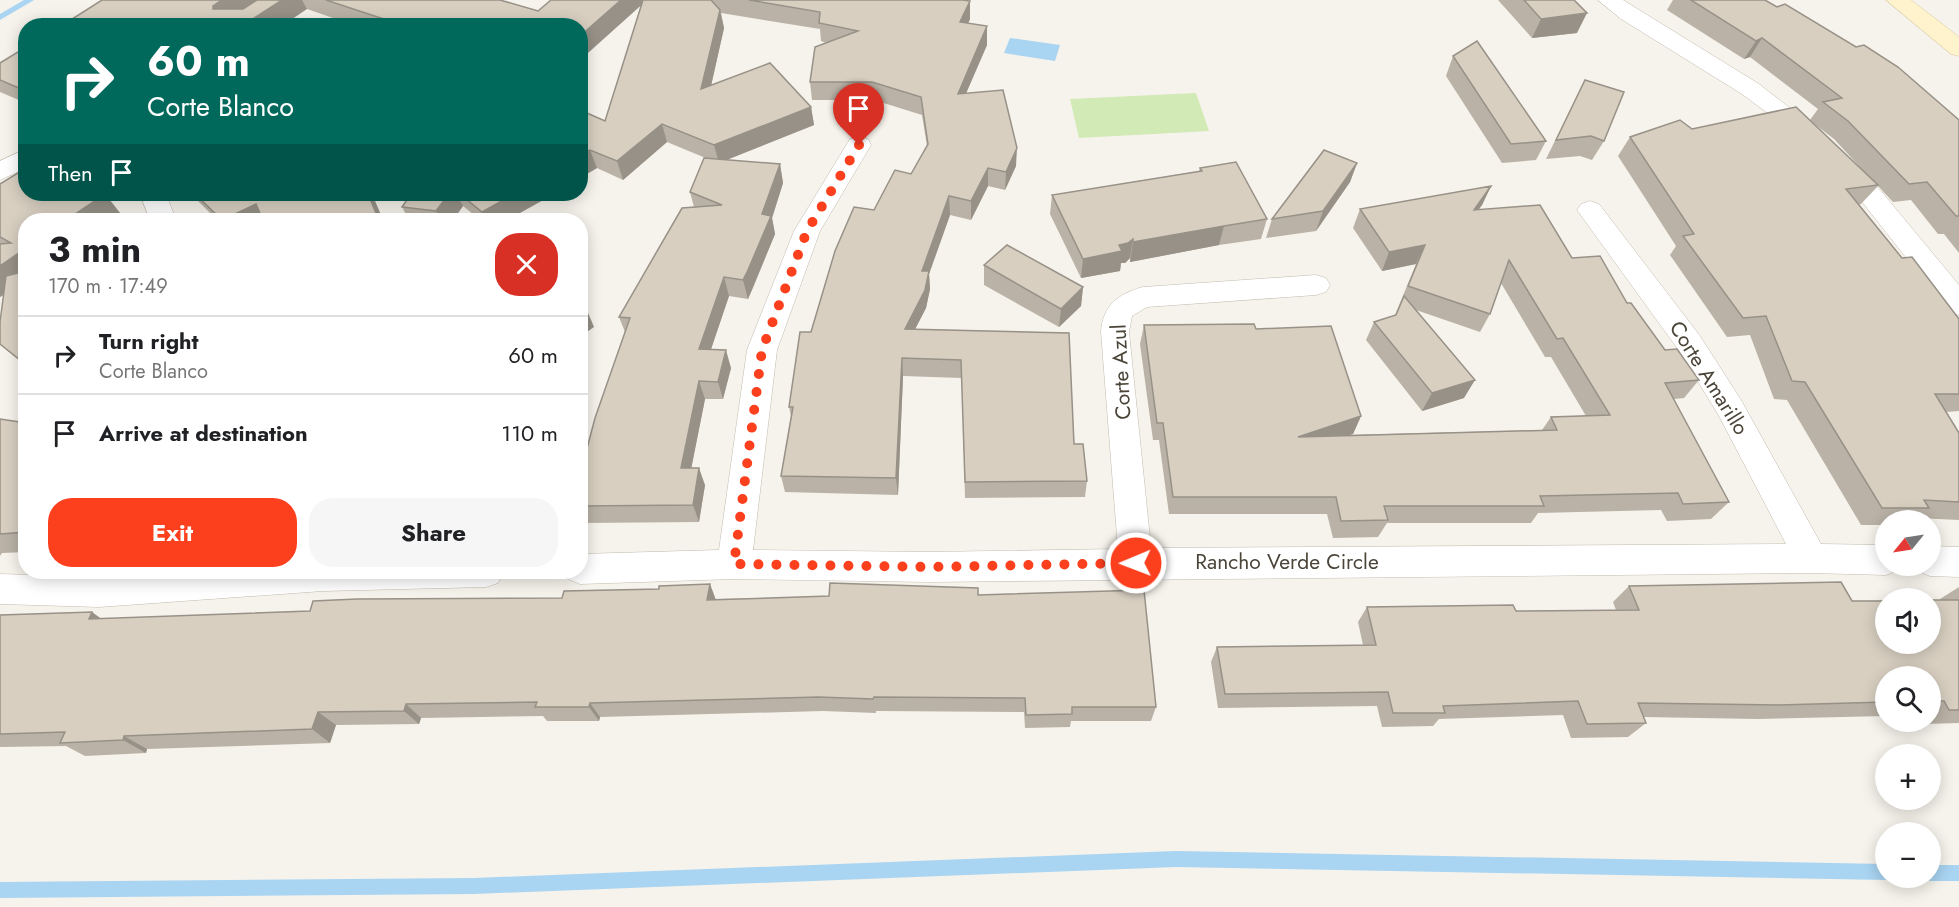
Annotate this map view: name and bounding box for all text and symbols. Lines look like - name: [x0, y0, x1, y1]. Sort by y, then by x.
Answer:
- text: 60 m: [147, 31, 250, 92]
- icon: right: [48, 42, 126, 120]
- pin: [833, 83, 884, 145]
- text: Corte Blanco: [147, 87, 294, 126]
- icon: arrive: [842, 92, 875, 125]
- icon: arrive: [105, 156, 138, 189]
- text: Then: [48, 157, 93, 189]
- text: 3 min: [48, 223, 141, 275]
- button: close: [495, 233, 558, 296]
- text: 170 m · 17:49: [48, 272, 168, 301]
- street label: Corte Amarillo: [1662, 315, 1756, 441]
- street label: Corte Azul: [1104, 324, 1138, 420]
- text: Turn right: [99, 325, 199, 357]
- icon: right: [48, 339, 81, 372]
- text: 60 m: [508, 339, 558, 371]
- text: Corte Blanco: [99, 357, 208, 386]
- icon: arrive: [48, 417, 81, 450]
- text: Arrive at destination: [99, 417, 308, 449]
- text: 110 m: [501, 417, 558, 449]
- button: Exit: [48, 498, 297, 567]
- button: Share: [309, 498, 558, 567]
- north arrow: [1875, 510, 1941, 576]
- map controls: [1875, 510, 1941, 888]
- position arrow: [1104, 531, 1168, 595]
- street label: Rancho Verde Circle: [1195, 547, 1379, 577]
- button: sound: [1875, 588, 1941, 654]
- button: search: [1875, 666, 1941, 732]
- button: +: [1875, 744, 1941, 810]
- button: −: [1875, 822, 1941, 888]

